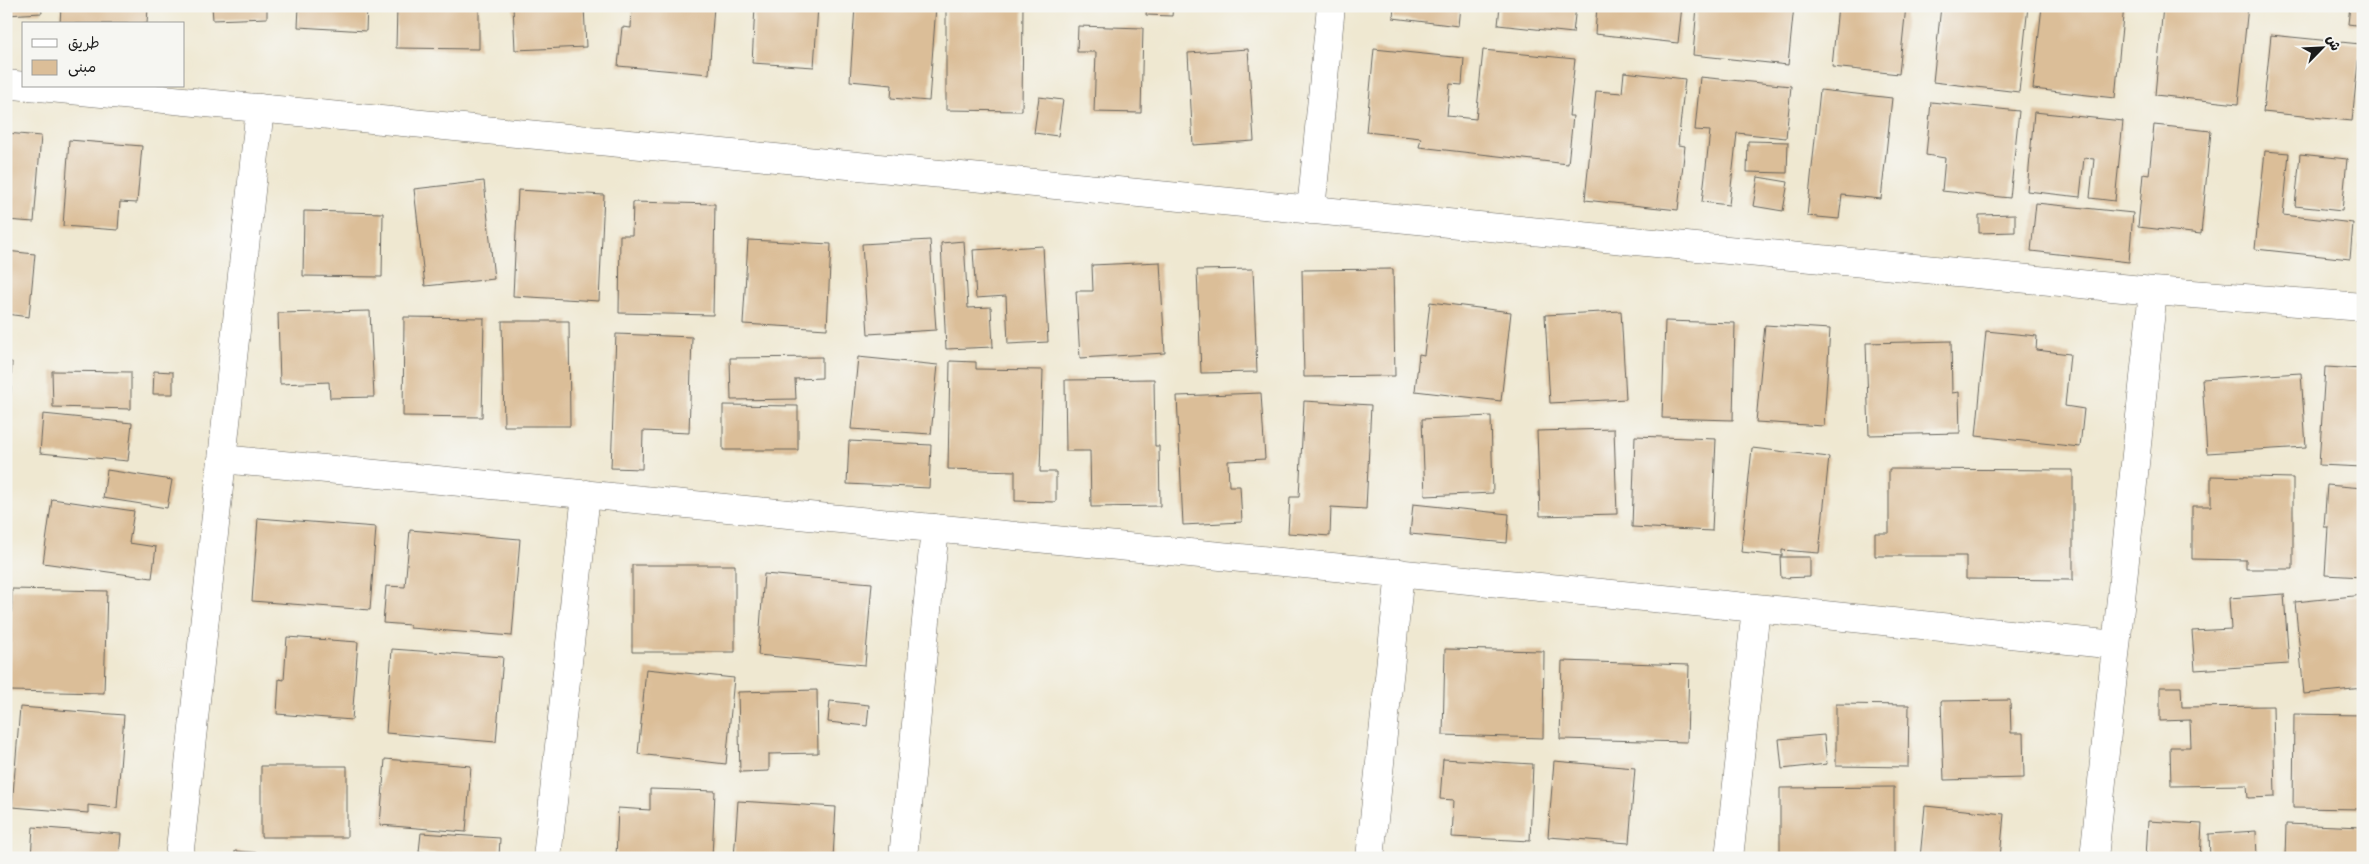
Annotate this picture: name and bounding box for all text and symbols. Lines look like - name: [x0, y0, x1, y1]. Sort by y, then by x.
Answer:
- legend: [22, 22, 185, 88]
- north arrow: [2296, 22, 2346, 72]
- text: ش: [2320, 32, 2345, 55]
- text: طريق: [68, 33, 100, 55]
- text: مبنى: [68, 57, 96, 79]

